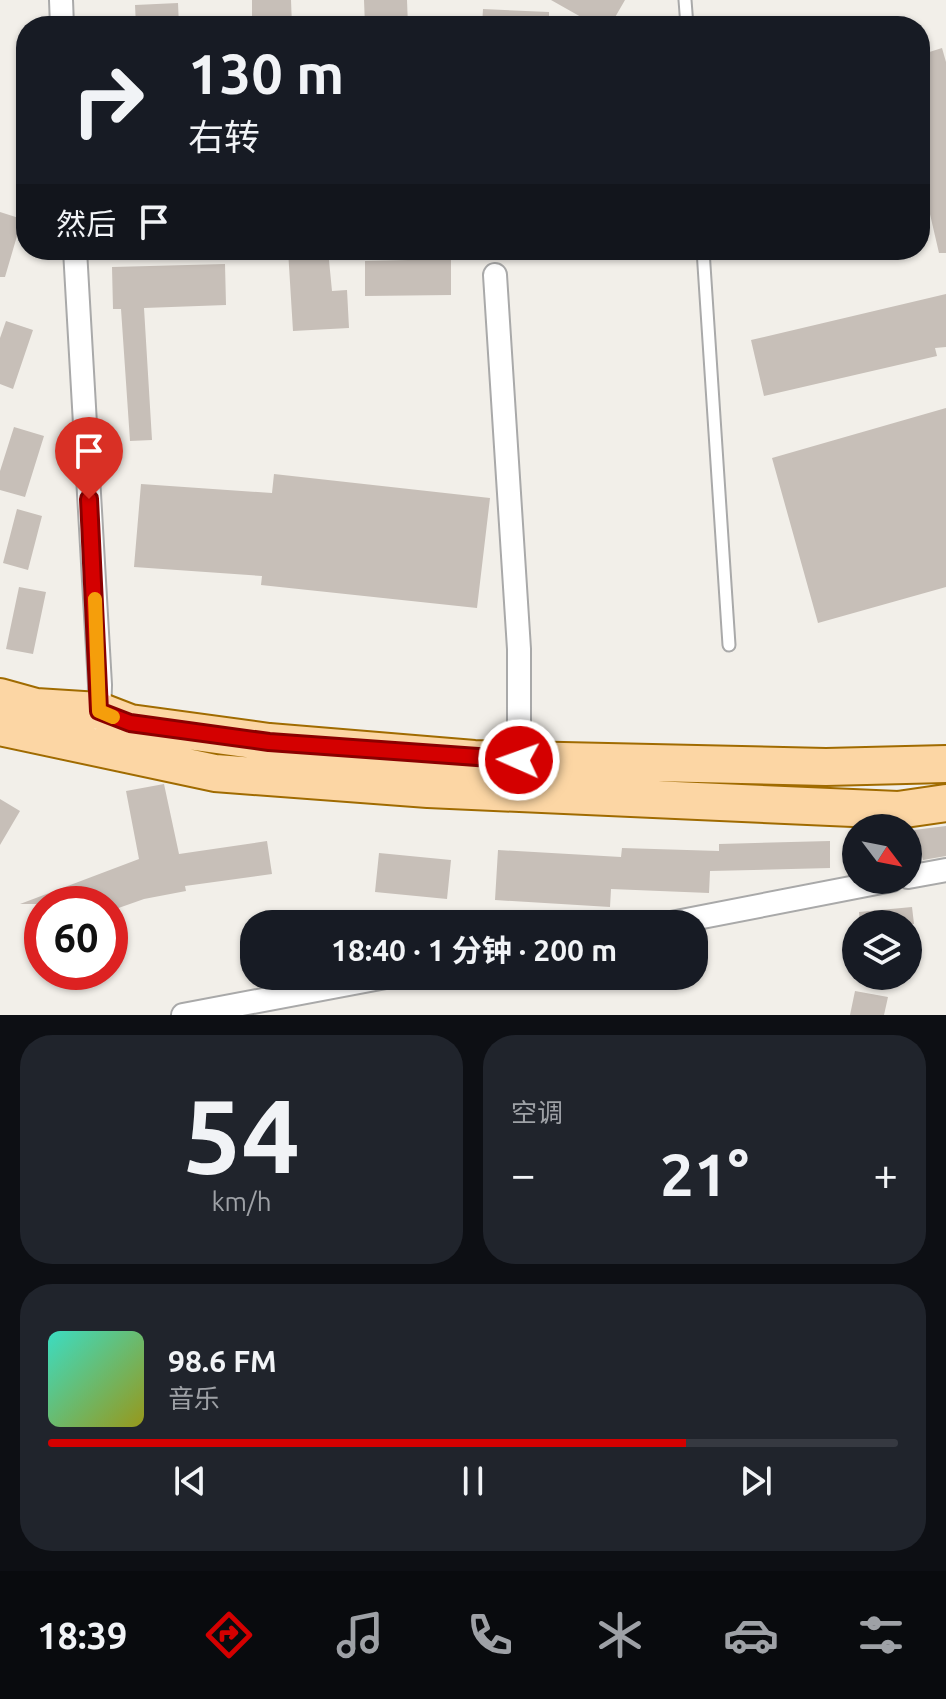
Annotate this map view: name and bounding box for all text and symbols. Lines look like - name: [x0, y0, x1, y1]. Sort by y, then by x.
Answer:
- text: 130 m: [188, 42, 344, 105]
- icon: right: [56, 48, 160, 152]
- text: 右转: [188, 116, 260, 157]
- icon: arrive: [132, 200, 176, 244]
- text: 然后: [56, 207, 116, 241]
- pin: [55, 417, 123, 499]
- icon: arrive: [67, 429, 111, 473]
- position arrow: [477, 718, 561, 802]
- north arrow: [842, 814, 922, 894]
- map controls: [842, 814, 922, 990]
- speed limit sign: 60: [24, 886, 128, 990]
- button: layers: [842, 910, 922, 990]
- text: 18:40 · 1 分钟 · 200 m: [331, 933, 617, 967]
- text: 54: [183, 1076, 300, 1193]
- text: 空调: [511, 1098, 563, 1127]
- text: 21°: [660, 1140, 749, 1207]
- text: −: [511, 1149, 536, 1198]
- text: +: [873, 1149, 898, 1198]
- text: km/h: [211, 1187, 272, 1216]
- text: 98.6 FM: [168, 1344, 277, 1378]
- text: 音乐: [168, 1384, 220, 1413]
- icon: previous: [168, 1459, 212, 1503]
- icon: pause: [451, 1459, 495, 1503]
- icon: next: [734, 1459, 778, 1503]
- icon: directions: [201, 1607, 257, 1663]
- icon: music: [332, 1607, 388, 1663]
- icon: phone: [462, 1607, 518, 1663]
- icon: climate: [592, 1607, 648, 1663]
- icon: car: [723, 1607, 779, 1663]
- icon: filters: [853, 1607, 909, 1663]
- text: 18:39: [37, 1615, 127, 1656]

